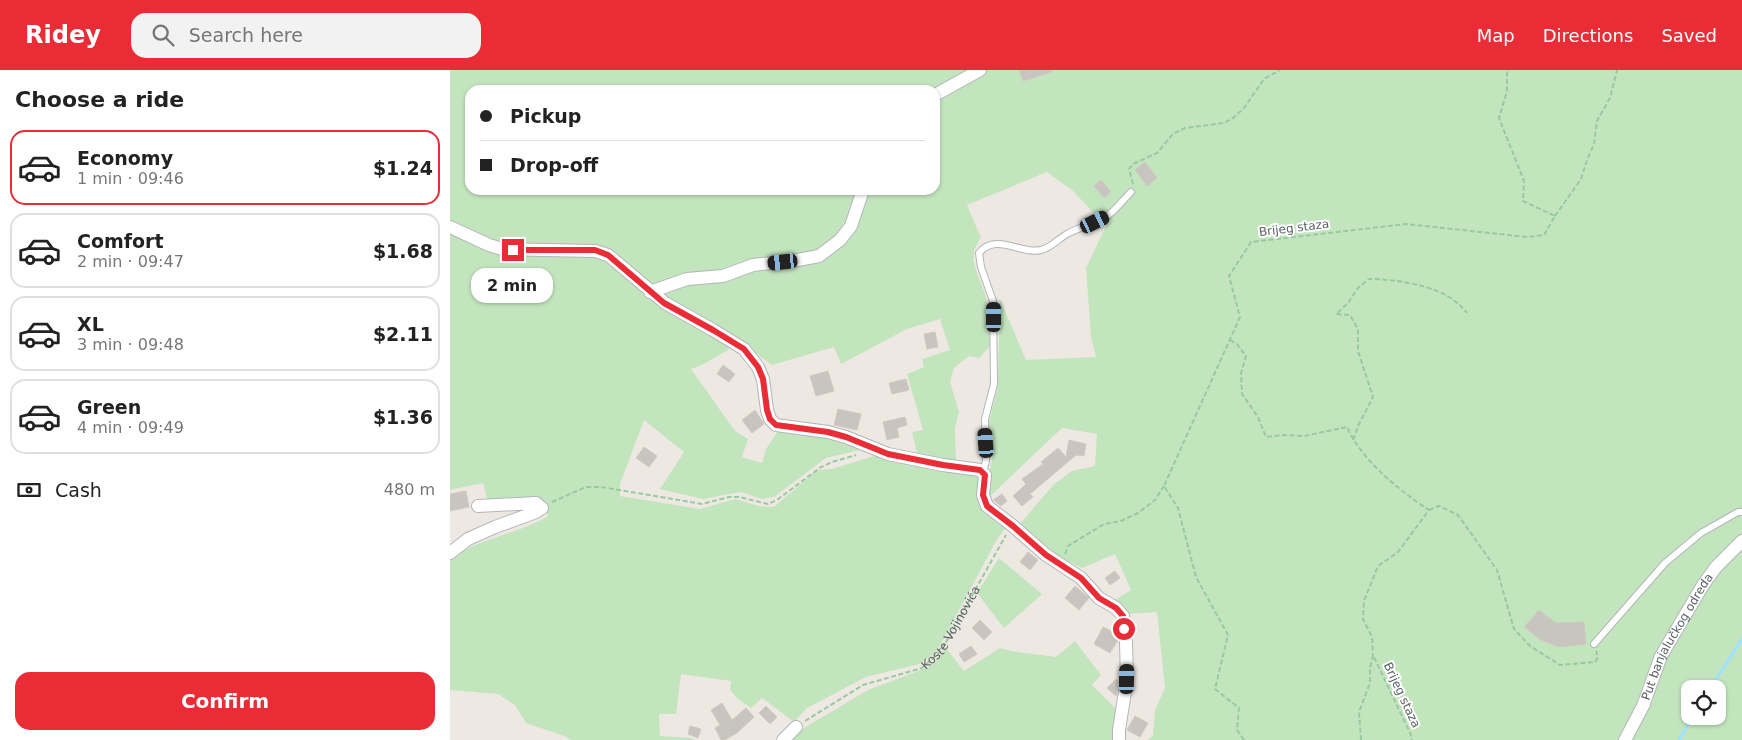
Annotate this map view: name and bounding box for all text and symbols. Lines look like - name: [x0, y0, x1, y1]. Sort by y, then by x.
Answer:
- search box: [131, 13, 481, 58]
- text: Ridey: [25, 21, 101, 49]
- icon: search: [149, 21, 177, 49]
- text: Search here: [189, 24, 303, 46]
- text: Map: [1477, 25, 1515, 46]
- text: Directions: [1543, 25, 1633, 46]
- text: Saved: [1661, 25, 1717, 46]
- text: Choose a ride: [15, 87, 184, 112]
- text: Pickup: [510, 105, 581, 127]
- icon: car: [17, 145, 62, 190]
- text: Economy: [77, 147, 173, 169]
- text: Drop-off: [510, 154, 598, 176]
- text: $1.24: [373, 157, 433, 179]
- text: 1 min · 09:46: [77, 169, 184, 188]
- car: [1078, 209, 1111, 235]
- street label: Brijeg staza: [1258, 217, 1330, 239]
- icon: car: [17, 228, 62, 273]
- text: Comfort: [77, 230, 164, 252]
- route end: [502, 239, 524, 261]
- text: $1.68: [373, 240, 433, 262]
- text: 2 min · 09:47: [77, 252, 184, 271]
- car: [767, 253, 798, 271]
- callout: 2 min: [472, 268, 554, 302]
- text: 2 min: [487, 276, 537, 295]
- car: [986, 302, 1001, 332]
- icon: car: [17, 311, 62, 356]
- text: XL: [77, 313, 104, 335]
- text: $2.11: [373, 323, 433, 345]
- text: 3 min · 09:48: [77, 335, 184, 354]
- icon: car: [17, 394, 62, 439]
- text: Green: [77, 396, 141, 418]
- text: $1.36: [373, 406, 433, 428]
- text: 4 min · 09:49: [77, 418, 184, 437]
- car: [977, 428, 994, 458]
- icon: cash: [15, 476, 43, 504]
- text: Cash: [55, 479, 102, 501]
- text: 480 m: [384, 480, 435, 499]
- street label: Put banjalučkog odreda: [1639, 571, 1716, 702]
- street label: Koste Vojinovića: [919, 583, 983, 672]
- route start: [1113, 618, 1135, 640]
- street label: Brijeg staza: [1381, 660, 1423, 730]
- car: [1119, 664, 1134, 694]
- button: Confirm: [15, 672, 435, 730]
- map controls: [1681, 680, 1726, 725]
- button: locate: [1681, 680, 1726, 725]

